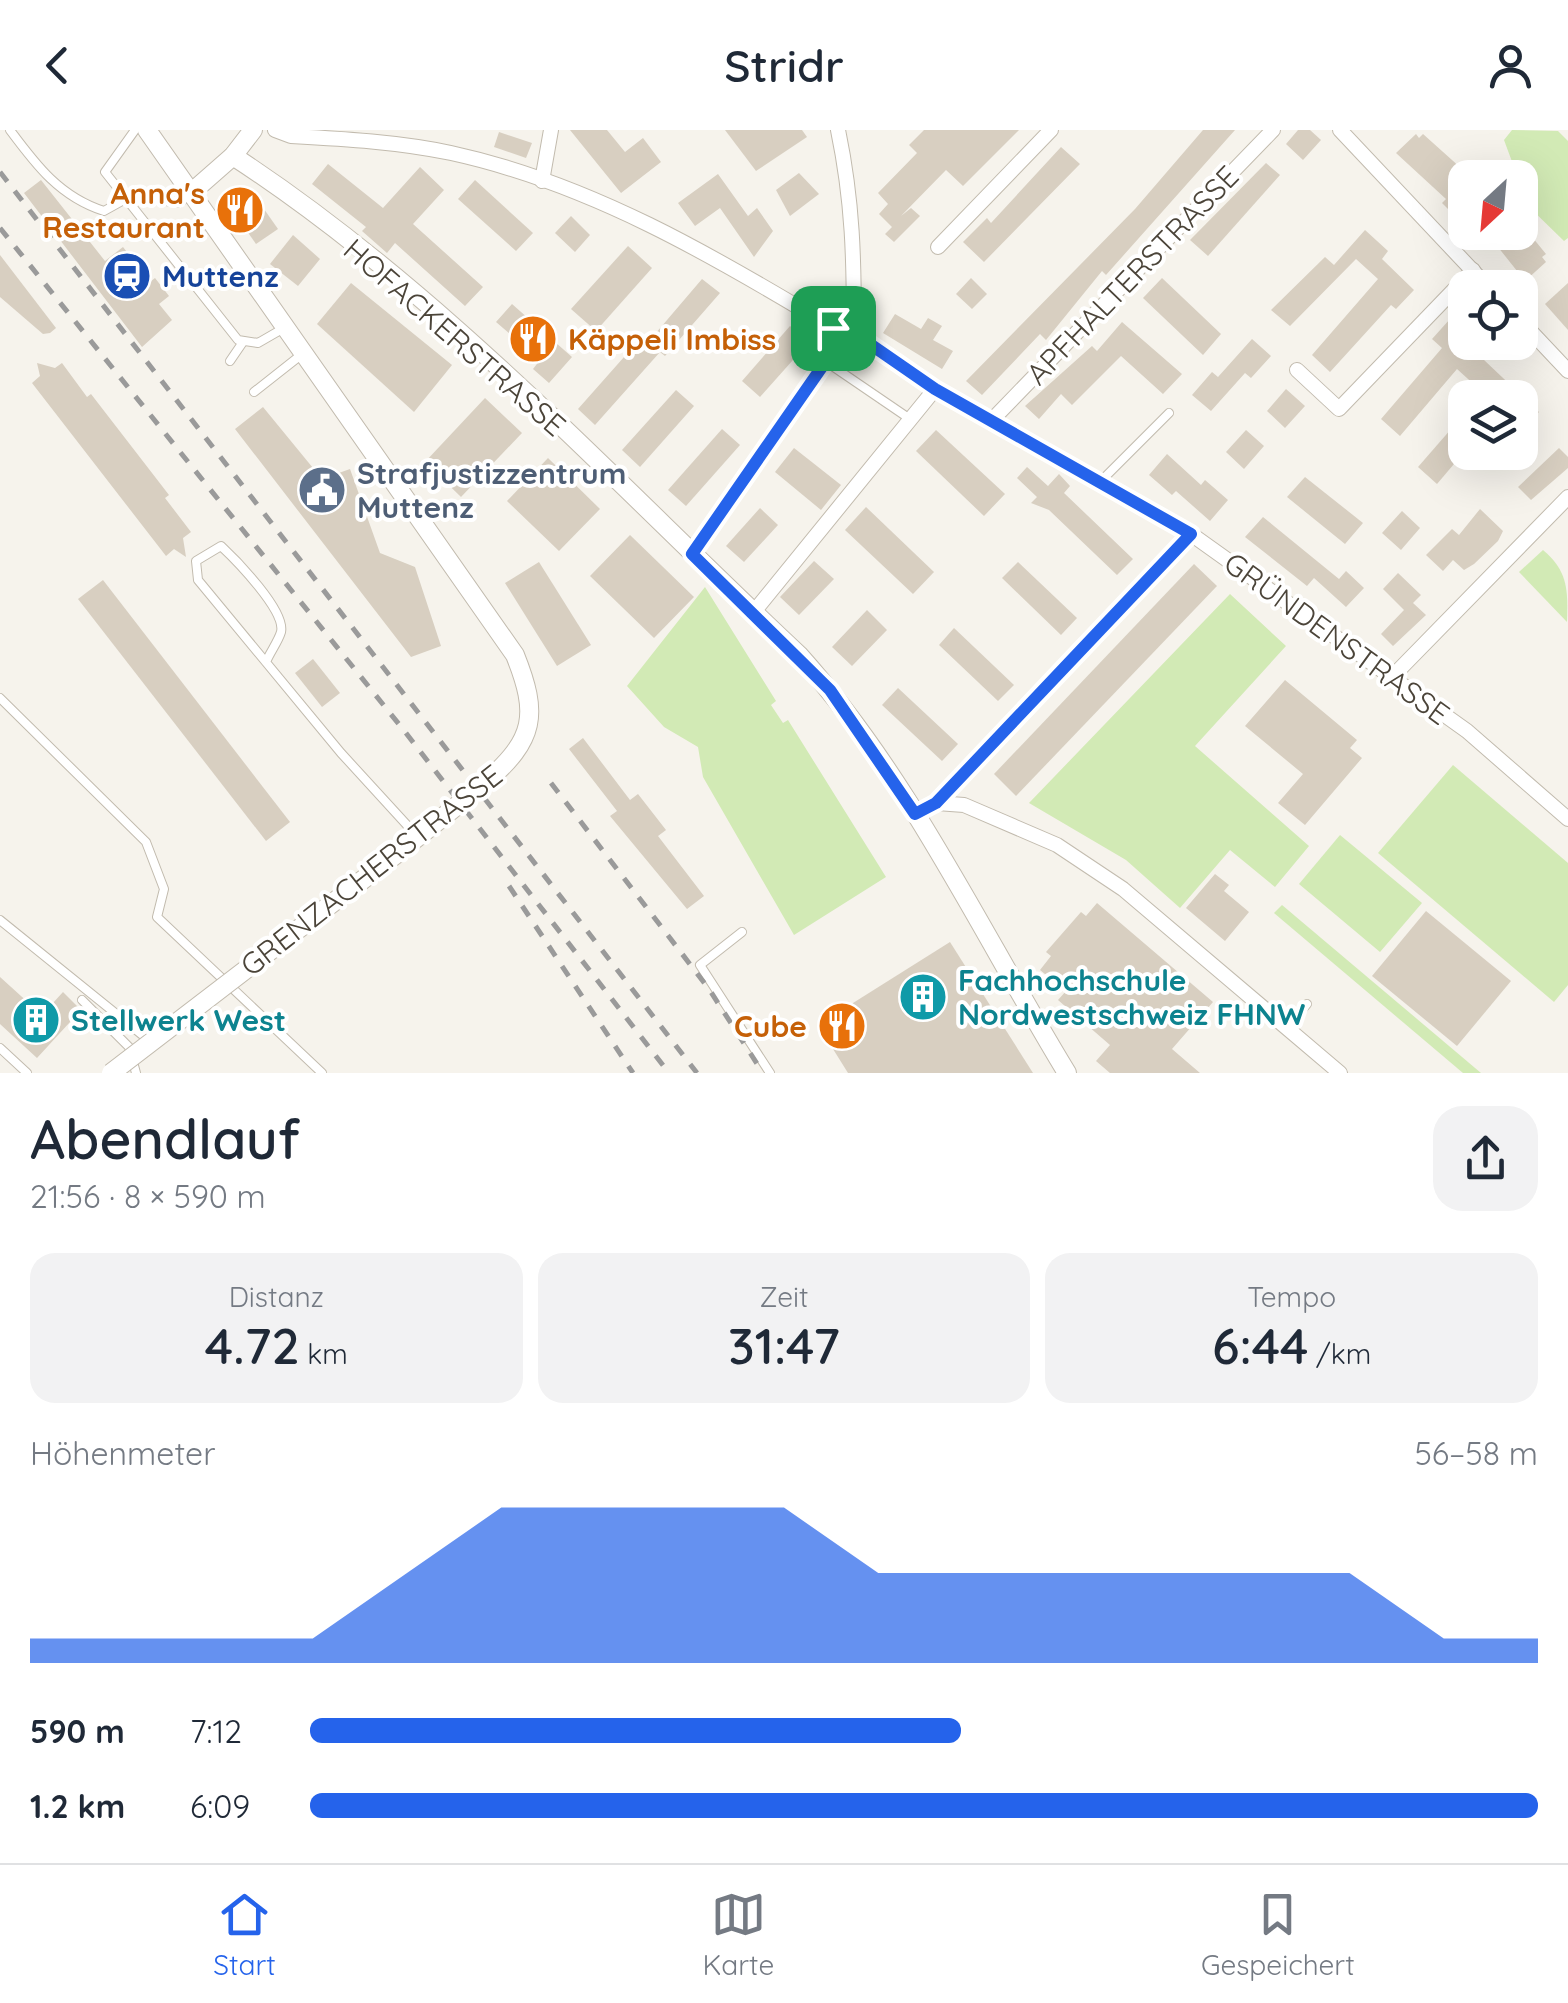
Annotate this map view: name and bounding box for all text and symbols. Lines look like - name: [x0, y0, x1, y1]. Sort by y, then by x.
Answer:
- text: Stridr: [724, 37, 844, 93]
- icon: back: [30, 38, 85, 93]
- icon: person: [1483, 38, 1538, 93]
- street label: APFHALTERSTRASSE: [1018, 157, 1246, 393]
- north arrow: [1448, 160, 1538, 250]
- map controls: [1448, 160, 1538, 470]
- place label: Anna's Restaurant: [42, 174, 205, 246]
- restaurant icon: Anna's Restaurant: [214, 184, 266, 236]
- street label: HOFACKERSTRASSE: [336, 230, 574, 444]
- station icon: Muttenz: [101, 250, 153, 302]
- place label: Muttenz: [162, 257, 279, 295]
- button: locate: [1448, 270, 1538, 360]
- pin: [791, 286, 876, 371]
- icon: arrive: [806, 301, 861, 356]
- restaurant icon: Käppeli Imbiss: [507, 313, 559, 365]
- place label: Käppeli Imbiss: [568, 320, 776, 358]
- button: layers: [1448, 380, 1538, 470]
- place label: Strafjustizzentrum Muttenz: [357, 454, 626, 526]
- public building icon: Strafjustizzentrum Muttenz: [296, 464, 348, 516]
- street label: GRÜNDENSTRASSE: [1217, 543, 1457, 733]
- street label: GRENZACHERSTRASSE: [232, 756, 510, 984]
- place label: Fachhochschule Nordwestschweiz FHNW: [958, 961, 1305, 1033]
- building icon: Fachhochschule Nordwestschweiz FHNW: [897, 971, 949, 1023]
- building icon: Stellwerk West: [10, 994, 62, 1046]
- restaurant icon: Cube: [816, 1000, 868, 1052]
- place label: Stellwerk West: [71, 1001, 286, 1039]
- place label: Cube: [734, 1007, 807, 1045]
- text: Abendlauf: [30, 1104, 300, 1173]
- button: share: [1433, 1106, 1538, 1211]
- text: 21:56 · 8 × 590 m: [30, 1176, 266, 1216]
- text: Distanz: [229, 1279, 324, 1314]
- text: Zeit: [759, 1279, 809, 1314]
- text: Tempo: [1247, 1279, 1336, 1314]
- text: 4.72: [205, 1314, 300, 1377]
- text: 31:47: [728, 1314, 840, 1377]
- text: 6:44: [1212, 1314, 1308, 1377]
- text: km: [300, 1336, 348, 1371]
- text: /km: [1308, 1336, 1371, 1371]
- text: Höhenmeter: [30, 1433, 215, 1473]
- text: 56–58 m: [1414, 1433, 1538, 1473]
- text: 590 m: [30, 1711, 125, 1751]
- text: 7:12: [190, 1711, 242, 1751]
- text: 1.2 km: [30, 1786, 125, 1826]
- text: 6:09: [190, 1786, 250, 1826]
- tab: Start: [213, 1887, 276, 1982]
- tab: Karte: [702, 1887, 774, 1982]
- tab: Gespeichert: [1201, 1887, 1355, 1982]

